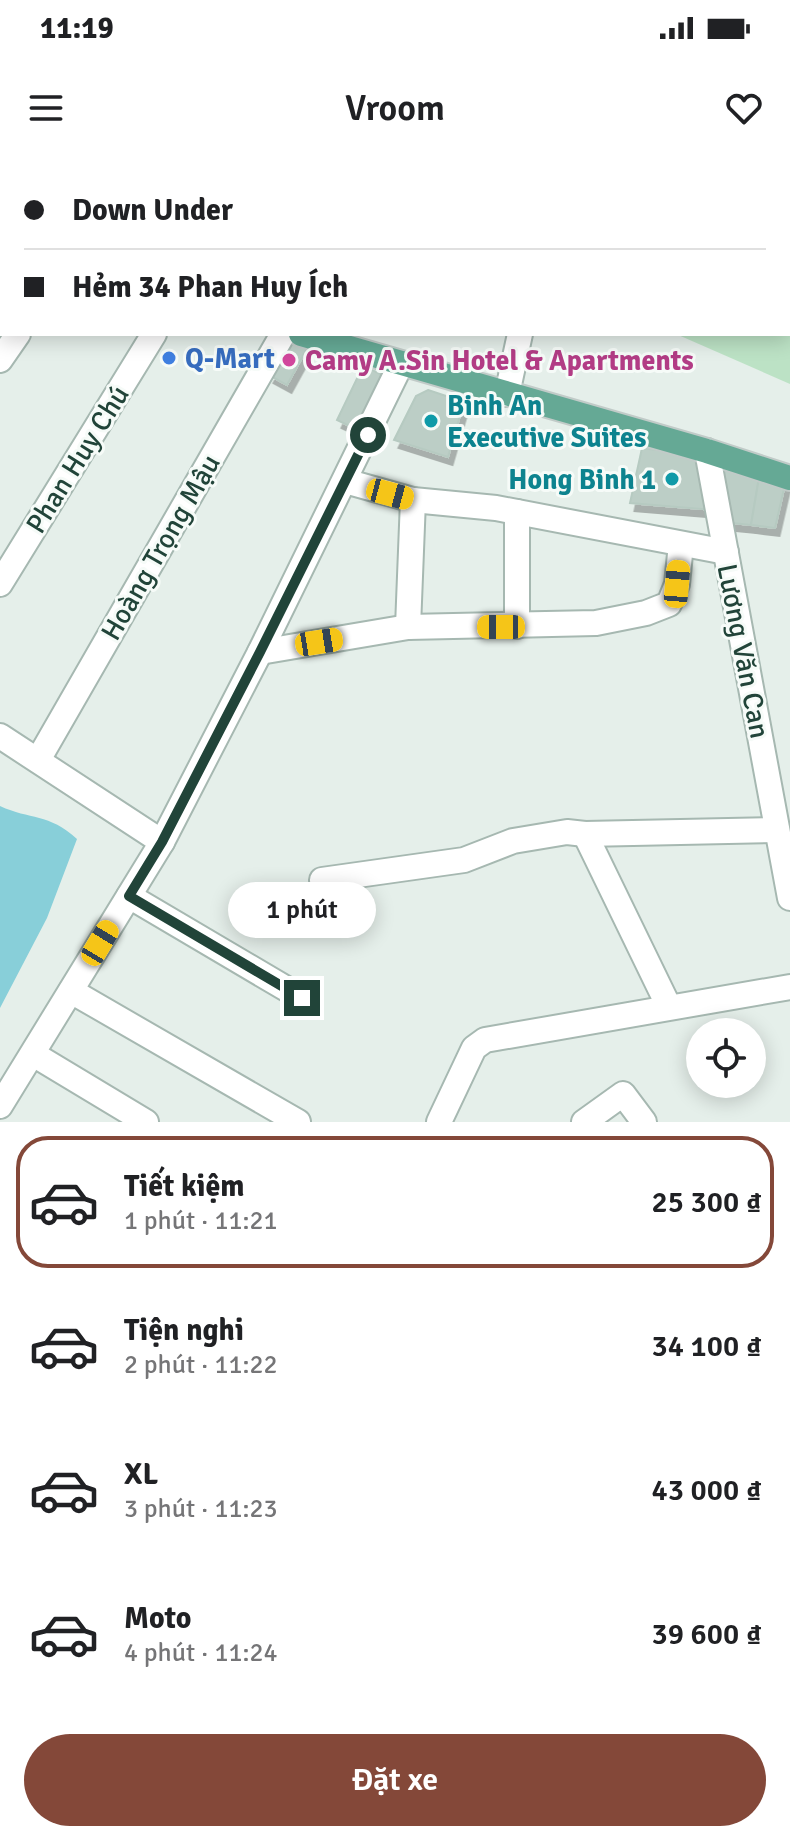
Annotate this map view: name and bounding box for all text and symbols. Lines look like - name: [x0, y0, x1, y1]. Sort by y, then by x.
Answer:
- text: 11:19: [40, 10, 114, 47]
- icon: menu: [24, 86, 68, 130]
- text: Vroom: [345, 86, 445, 131]
- icon: heart: [722, 86, 766, 130]
- text: Down Under: [72, 192, 233, 229]
- text: Hẻm 34 Phan Huy Ích: [72, 269, 348, 306]
- place label: Q-Mart: [185, 342, 275, 376]
- place label: Camy A.Sin Hotel & Apartments: [305, 344, 694, 378]
- marker: Q-Mart: [160, 349, 178, 367]
- marker: Camy A.Sin Hotel & Apartments: [280, 351, 298, 369]
- street label: Phan Huy Chú: [19, 379, 137, 540]
- place label: Binh An Executive Suites: [447, 389, 646, 455]
- marker: Binh An Executive Suites: [422, 412, 440, 430]
- route start: [350, 417, 386, 453]
- street label: Hoàng Trọng Mậu: [94, 449, 228, 646]
- place label: Hong Binh 1: [508, 463, 656, 497]
- marker: Hong Binh 1: [663, 470, 681, 488]
- car: [364, 476, 416, 512]
- car: [663, 559, 691, 609]
- street label: Lương Văn Can: [709, 561, 777, 741]
- car: [477, 615, 525, 639]
- car: [293, 626, 345, 658]
- callout: 1 phút: [228, 882, 376, 938]
- text: 1 phút: [266, 894, 338, 926]
- car: [77, 916, 123, 970]
- route end: [284, 980, 320, 1016]
- map controls: [686, 1018, 766, 1098]
- button: locate: [686, 1018, 766, 1098]
- icon: car: [28, 1166, 100, 1238]
- text: Tiết kiệm: [124, 1168, 245, 1205]
- text: 25 300 ₫: [652, 1184, 762, 1221]
- text: 1 phút · 11:21: [124, 1205, 278, 1237]
- icon: car: [28, 1310, 100, 1382]
- text: Tiện nghi: [124, 1312, 244, 1349]
- text: 34 100 ₫: [652, 1328, 762, 1365]
- text: 2 phút · 11:22: [124, 1349, 278, 1381]
- icon: car: [28, 1454, 100, 1526]
- text: XL: [124, 1456, 158, 1493]
- text: 43 000 ₫: [652, 1472, 762, 1509]
- text: 3 phút · 11:23: [124, 1493, 278, 1525]
- icon: car: [28, 1598, 100, 1670]
- text: Moto: [124, 1600, 191, 1637]
- text: 39 600 ₫: [652, 1616, 762, 1653]
- text: 4 phút · 11:24: [124, 1637, 278, 1669]
- button: Đặt xe: [24, 1734, 766, 1826]

